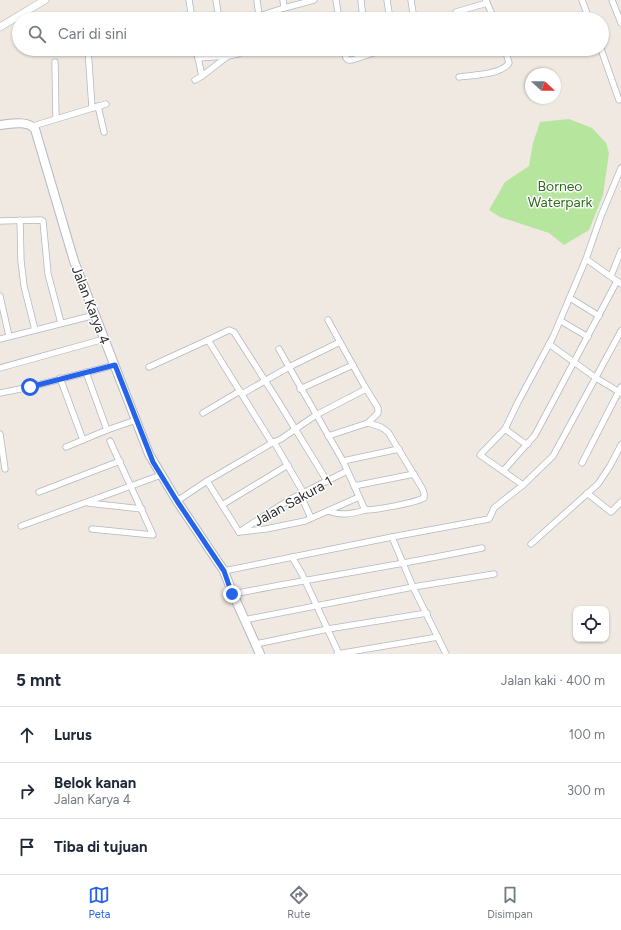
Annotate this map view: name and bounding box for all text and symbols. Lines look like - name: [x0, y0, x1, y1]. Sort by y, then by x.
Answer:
- search box: [12, 12, 609, 56]
- icon: search: [26, 23, 48, 45]
- text: Cari di sini: [58, 25, 127, 43]
- north arrow: [525, 68, 561, 104]
- park label: Borneo Waterpark: [528, 178, 592, 211]
- street label: Jalan Karya 4: [68, 264, 113, 347]
- route start: [21, 378, 39, 396]
- street label: Jalan Sakura 1: [251, 473, 336, 530]
- route end: [223, 585, 241, 603]
- map controls: [573, 606, 609, 642]
- button: locate: [573, 606, 609, 642]
- text: 5 mnt: [16, 670, 61, 690]
- text: Jalan kaki · 400 m: [501, 673, 605, 688]
- icon: ahead: [16, 724, 38, 746]
- text: Lurus: [54, 726, 92, 744]
- text: 100 m: [569, 727, 605, 742]
- text: Belok kanan: [54, 774, 136, 792]
- icon: right: [16, 780, 38, 802]
- text: 300 m: [567, 783, 605, 798]
- text: Jalan Karya 4: [54, 792, 131, 807]
- icon: arrive: [16, 836, 38, 858]
- text: Tiba di tujuan: [54, 838, 148, 856]
- tab: Peta: [88, 884, 110, 921]
- tab: Rute: [287, 884, 310, 921]
- tab: Disimpan: [487, 884, 533, 921]

